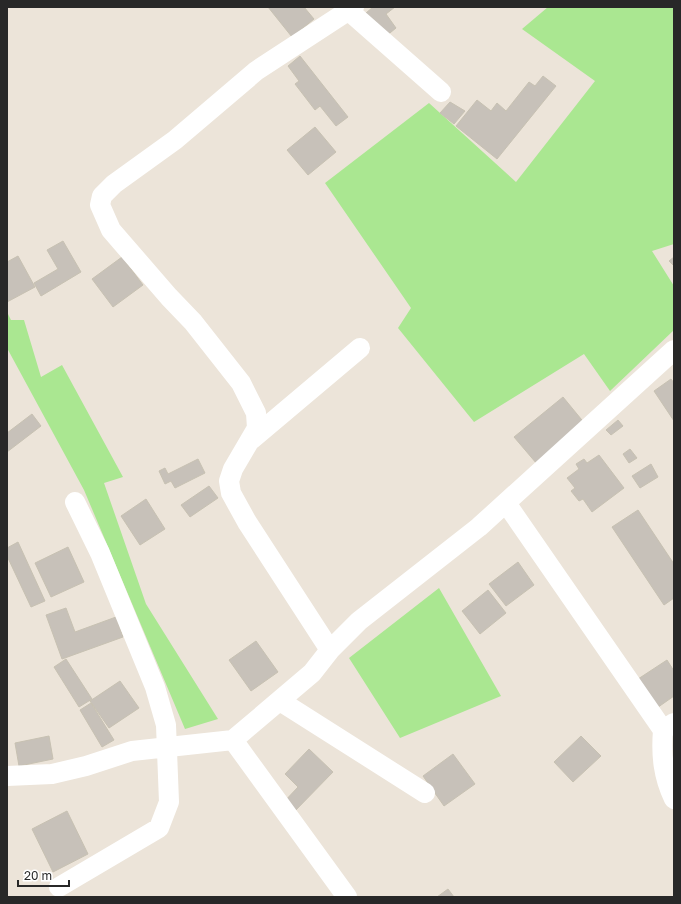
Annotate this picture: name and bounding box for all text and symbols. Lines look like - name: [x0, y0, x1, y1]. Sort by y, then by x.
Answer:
- scale bar: [18, 862, 69, 888]
- text: 20 m: [24, 868, 52, 883]

